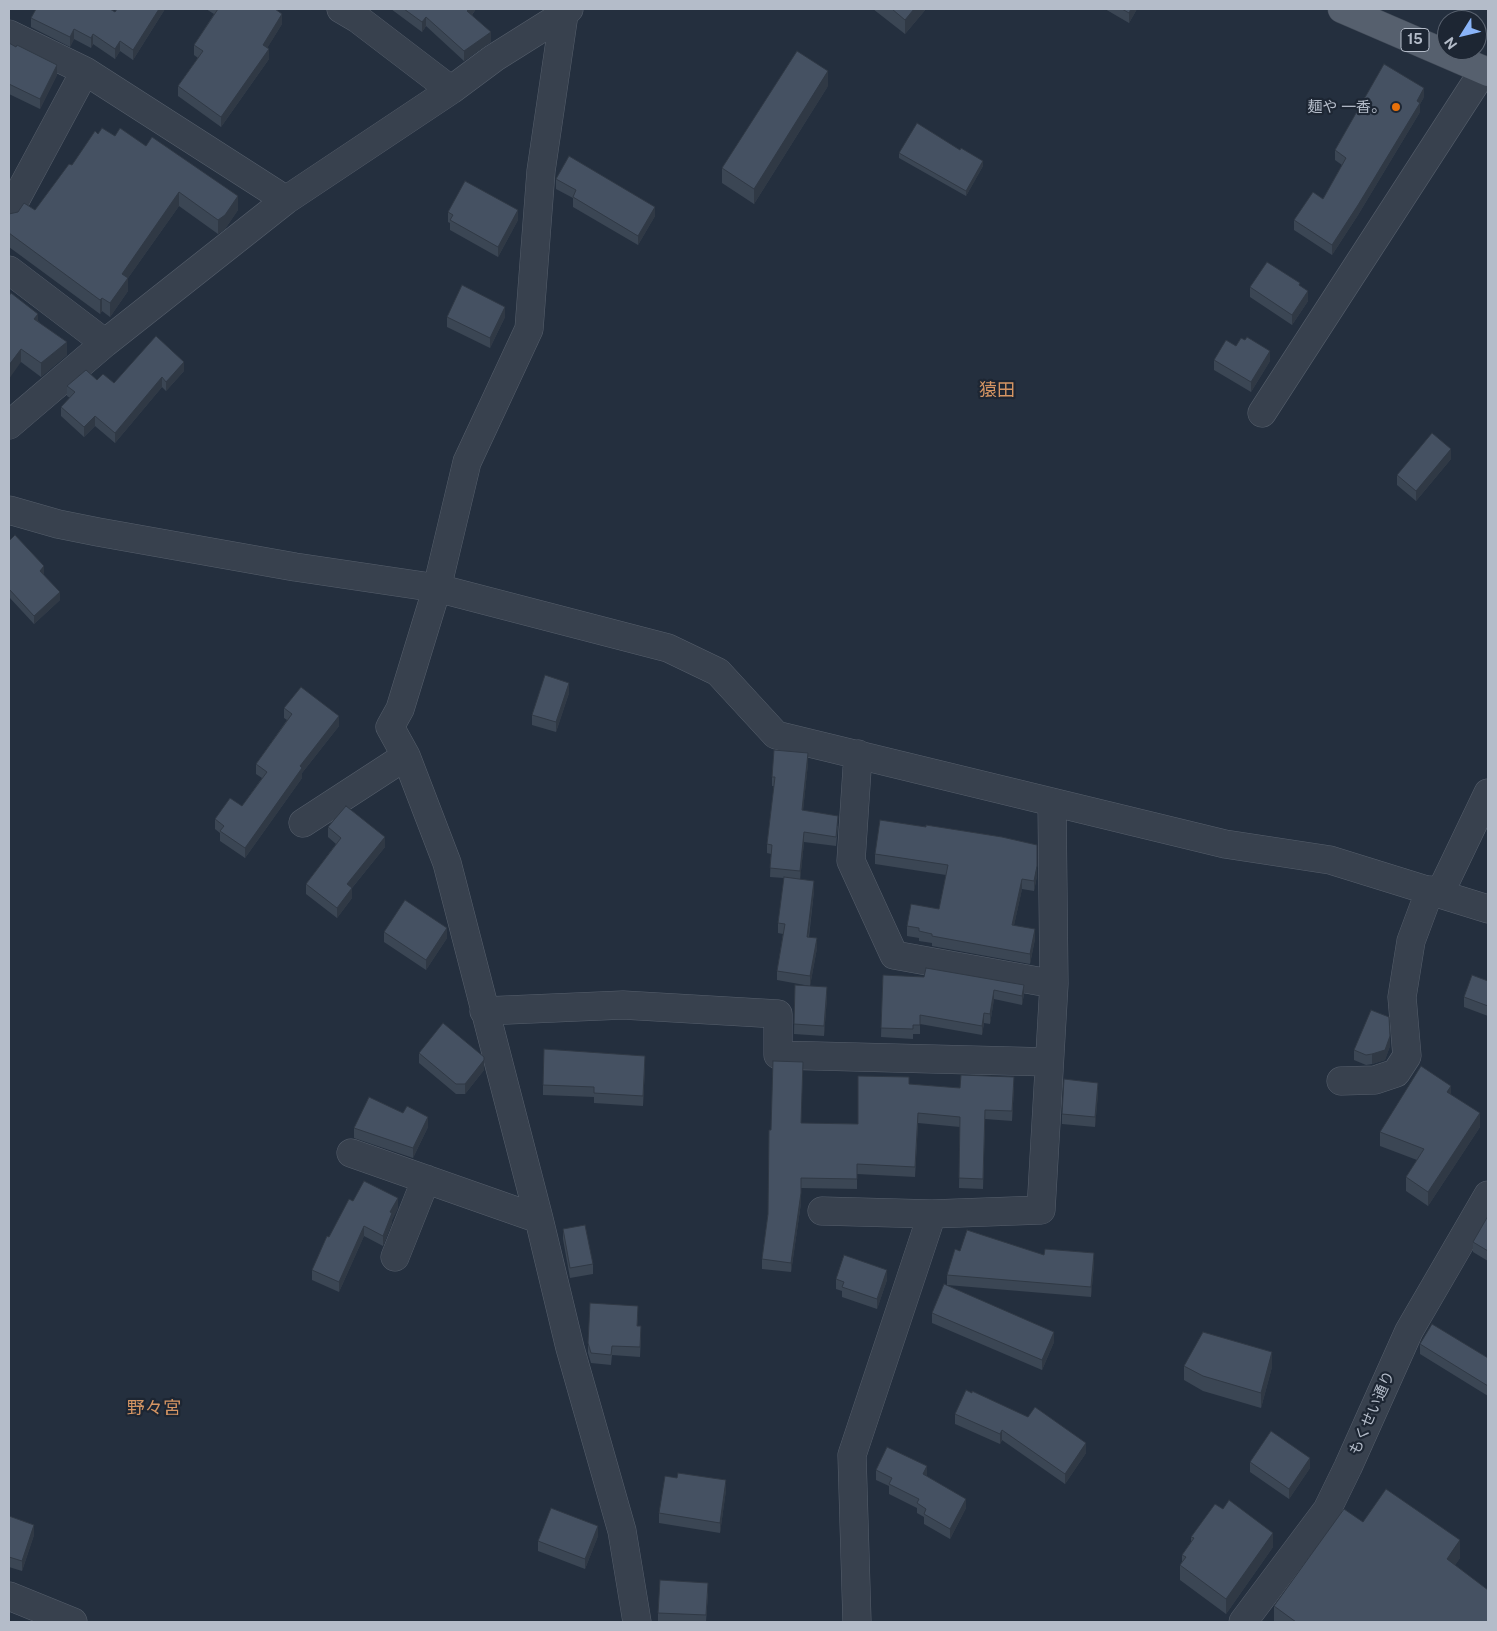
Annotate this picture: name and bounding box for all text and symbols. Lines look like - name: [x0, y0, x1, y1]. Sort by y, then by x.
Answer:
- north arrow: [1437, 10, 1487, 60]
- road number: 15: [1401, 28, 1429, 52]
- text: N: [1441, 34, 1460, 52]
- place label: 麺や 一香。: [1307, 98, 1386, 116]
- marker: 麺や 一香。: [1390, 101, 1402, 113]
- district label: 猿田: [979, 379, 1015, 401]
- street label: もくせい通り: [1345, 1368, 1399, 1458]
- district label: 野々宮: [127, 1397, 181, 1419]

